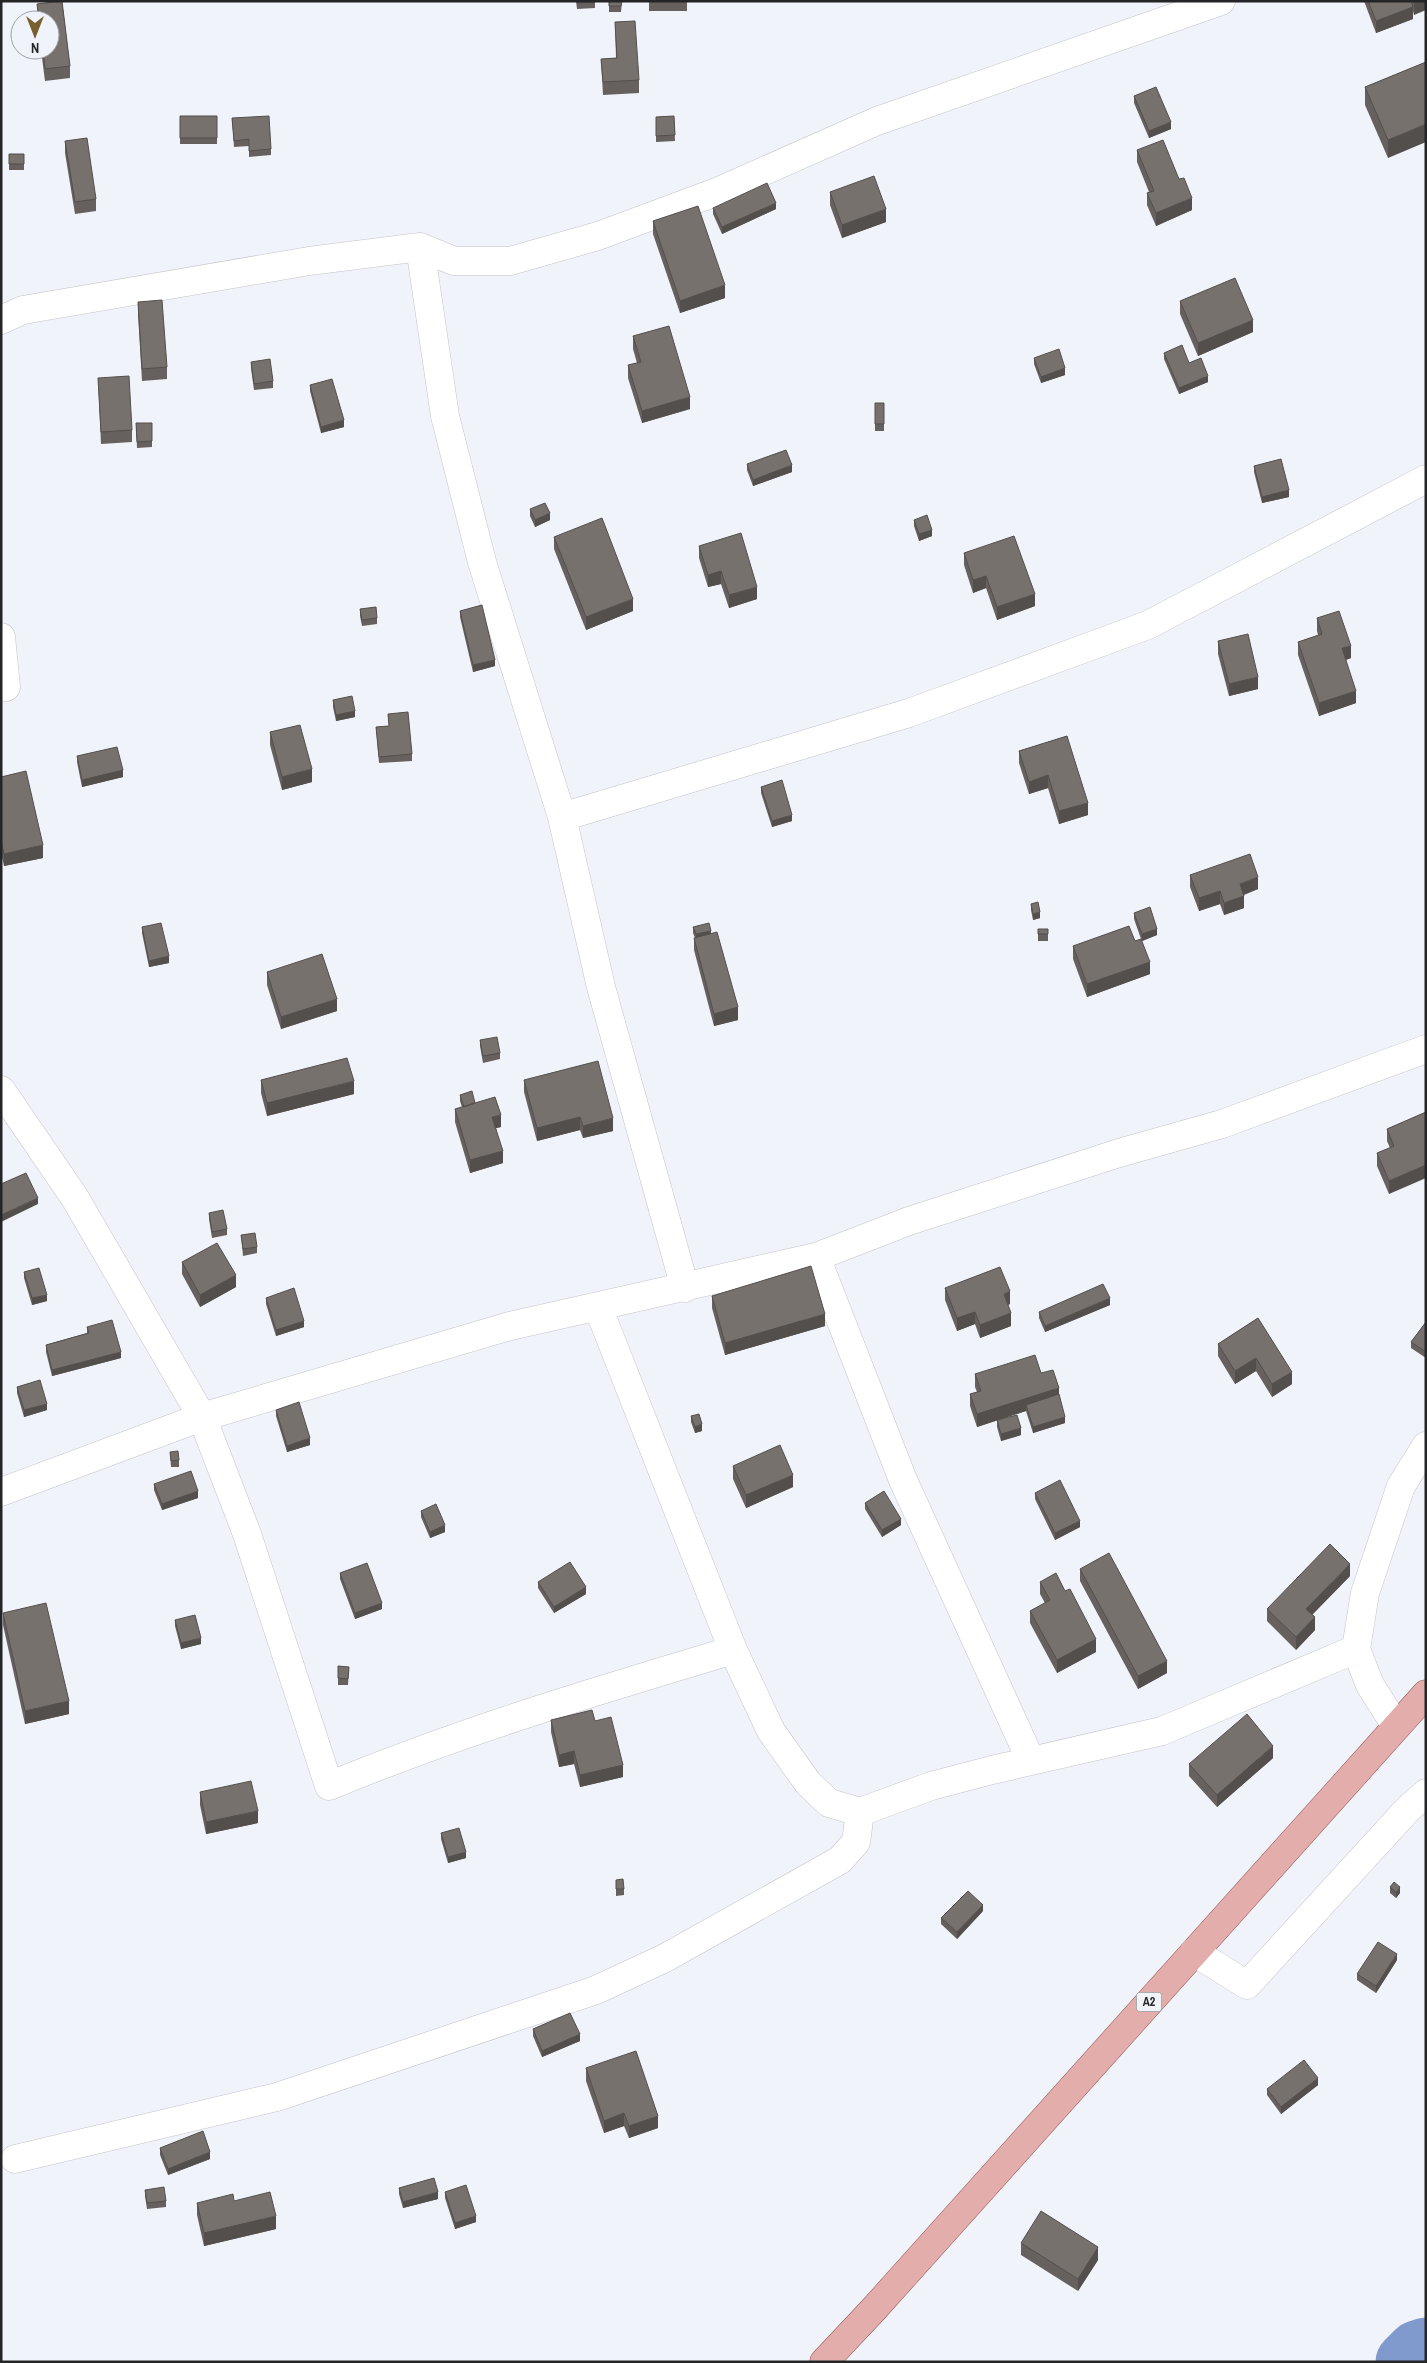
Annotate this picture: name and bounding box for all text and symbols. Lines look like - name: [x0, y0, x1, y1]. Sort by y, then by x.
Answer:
- north arrow: [10, 10, 60, 60]
- text: N: [31, 39, 39, 57]
- road number: A2: [1136, 1992, 1162, 2011]

